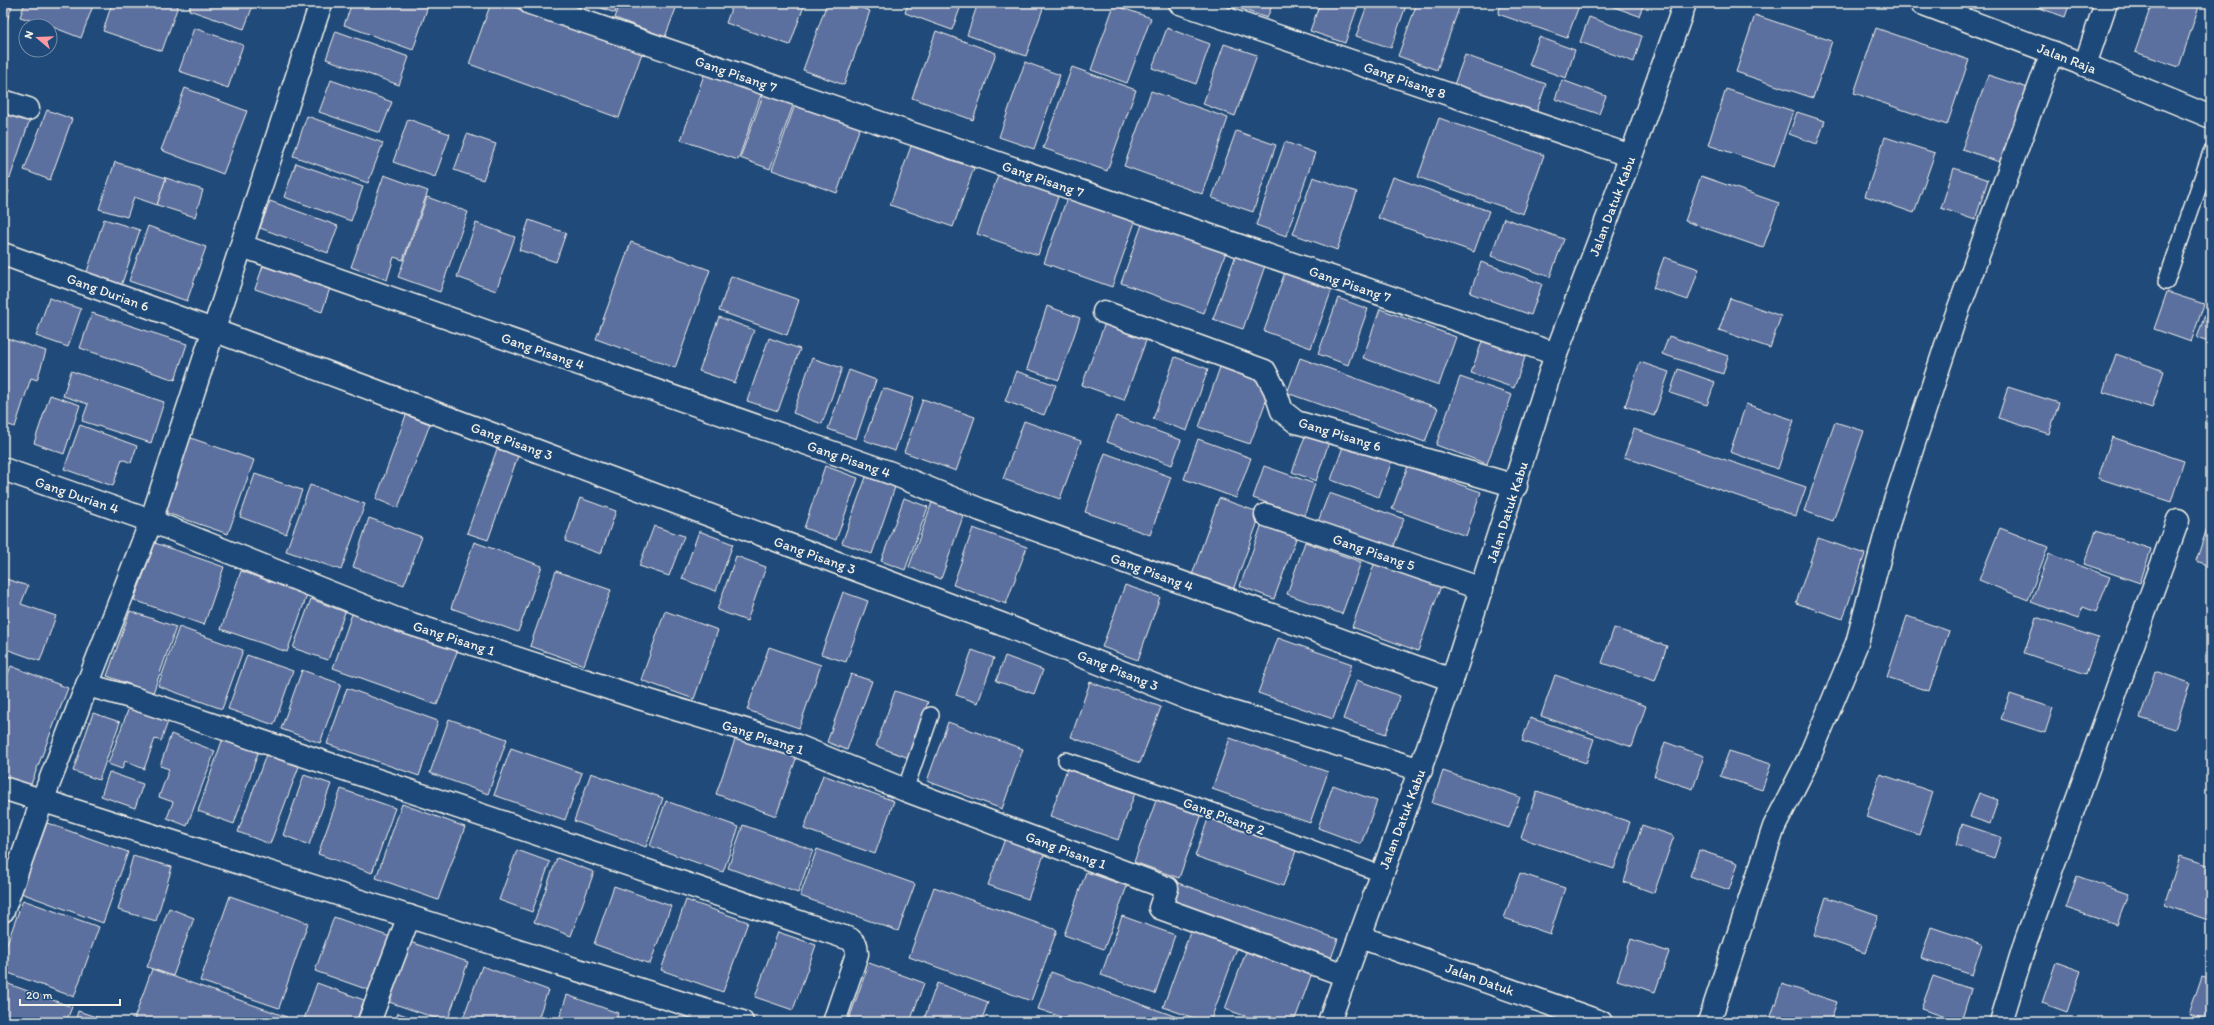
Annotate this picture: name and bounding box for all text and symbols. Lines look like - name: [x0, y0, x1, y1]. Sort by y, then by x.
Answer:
- north arrow: [18, 18, 58, 58]
- text: N: [22, 29, 36, 41]
- street label: Jalan Raja: [2035, 39, 2099, 78]
- street label: Gang Pisang 7: [693, 53, 779, 96]
- street label: Gang Pisang 8: [1361, 58, 1449, 103]
- street label: Jalan Datuk Kabu: [1586, 154, 1639, 259]
- street label: Gang Pisang 7: [1000, 158, 1086, 201]
- street label: Gang Pisang 7: [1307, 263, 1393, 306]
- street label: Gang Durian 6: [64, 270, 151, 315]
- street label: Gang Pisang 4: [499, 329, 587, 374]
- street label: Gang Pisang 6: [1296, 414, 1383, 455]
- street label: Gang Pisang 3: [468, 419, 556, 464]
- street label: Gang Pisang 4: [805, 437, 893, 482]
- street label: Jalan Datuk Kabu: [1483, 459, 1532, 565]
- street label: Gang Durian 4: [33, 473, 122, 518]
- street label: Gang Pisang 5: [1331, 530, 1417, 574]
- street label: Gang Pisang 3: [771, 533, 859, 578]
- street label: Gang Pisang 4: [1108, 550, 1196, 596]
- street label: Gang Pisang 1: [411, 617, 497, 660]
- street label: Gang Pisang 3: [1075, 646, 1161, 695]
- street label: Gang Pisang 1: [720, 716, 806, 759]
- street label: Jalan Datuk Kabu: [1376, 767, 1429, 872]
- street label: Gang Pisang 2: [1181, 794, 1268, 839]
- street label: Gang Pisang 1: [1023, 828, 1109, 873]
- street label: Jalan Datuk: [1443, 959, 1517, 1000]
- scale bar: [20, 981, 120, 1007]
- text: 20 m: [26, 988, 53, 1002]

